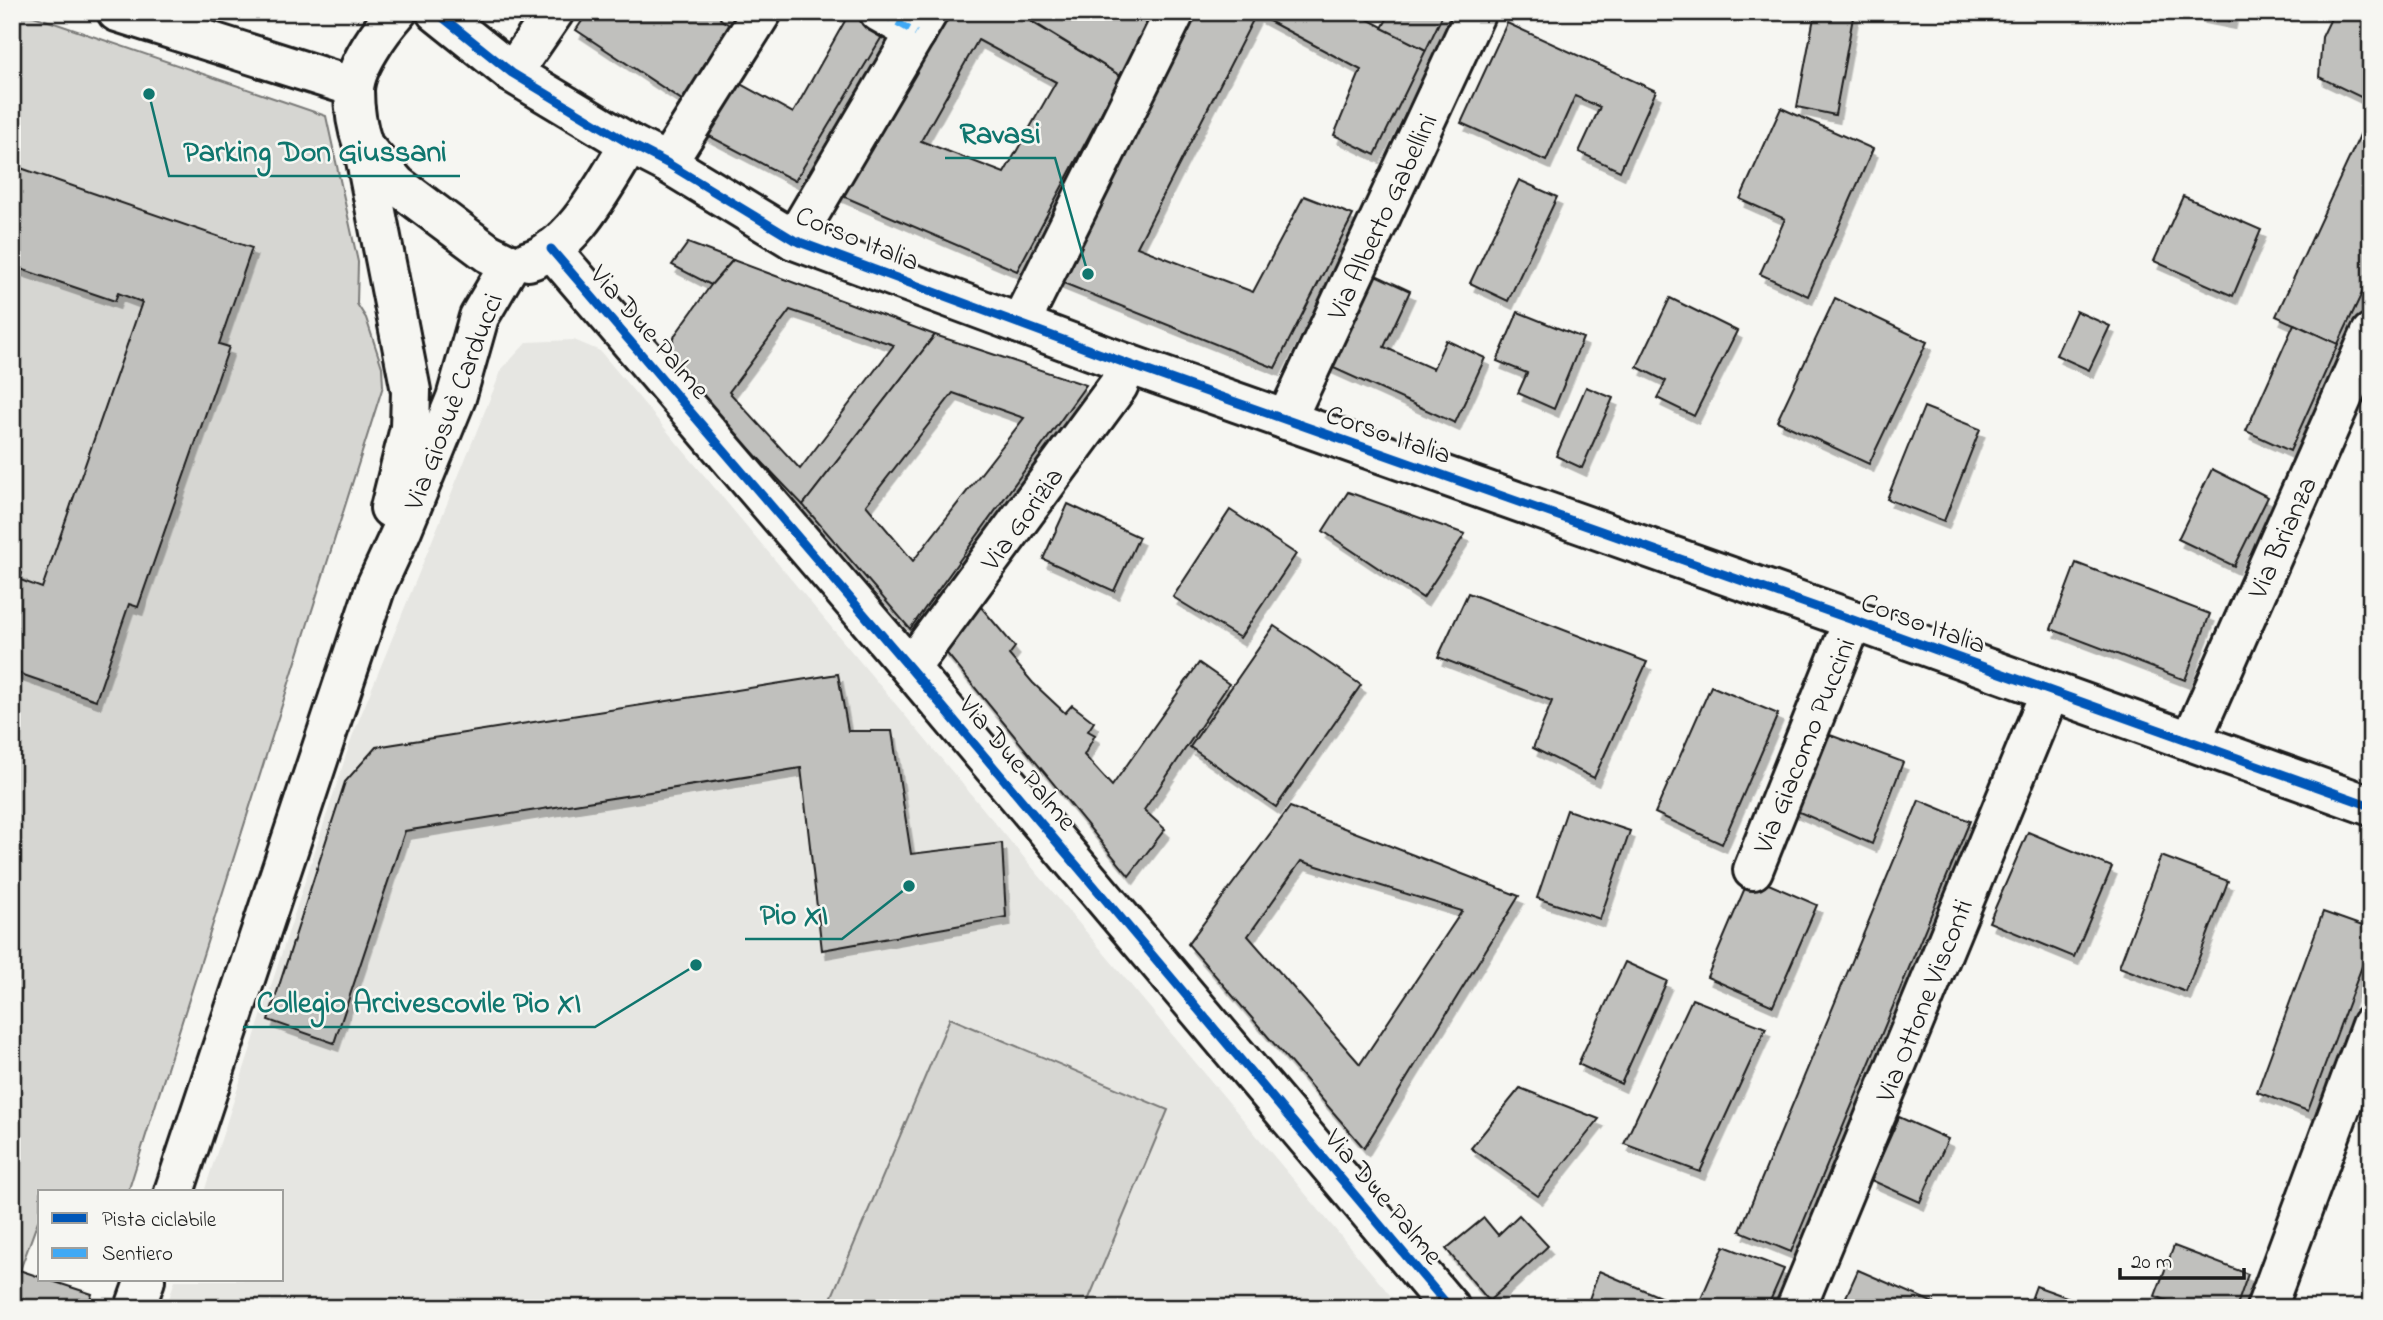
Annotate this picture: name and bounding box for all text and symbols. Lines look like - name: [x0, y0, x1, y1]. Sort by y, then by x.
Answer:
- callout: Ravasi: [945, 107, 1055, 158]
- street label: Via Alberto Gabellini: [1318, 107, 1450, 329]
- text: Ravasi: [959, 114, 1041, 158]
- callout: Parking Don Giussani: [169, 125, 460, 176]
- text: Parking Don Giussani: [183, 132, 447, 177]
- street label: Corso Italia: [789, 197, 925, 284]
- street label: Via Due Palme: [578, 256, 719, 410]
- street label: Via Giosuè Carducci: [395, 288, 516, 518]
- street label: Corso Italia: [1320, 396, 1456, 477]
- street label: Via Gorizia: [972, 460, 1076, 581]
- street label: Via Brianza: [2239, 471, 2329, 607]
- street label: Corso Italia: [1855, 584, 1991, 667]
- street label: Via Giacomo Puccini: [1744, 632, 1868, 861]
- street label: Via Due Palme: [946, 687, 1086, 841]
- callout: Pio XI: [745, 888, 842, 939]
- street label: Via Ottone Visconti: [1866, 894, 1986, 1110]
- text: Pio XI: [760, 895, 828, 939]
- callout: Collegio Arcivescovile Pio XI: [243, 976, 595, 1027]
- text: Collegio Arcivescovile Pio XI: [257, 983, 581, 1028]
- street label: Via Due Palme: [1312, 1121, 1452, 1275]
- legend: [38, 1190, 284, 1282]
- text: Pista ciclabile: [102, 1206, 217, 1236]
- scale bar: [2120, 1236, 2245, 1280]
- text: Sentiero: [102, 1240, 173, 1270]
- text: 20 m: [2131, 1248, 2172, 1278]

